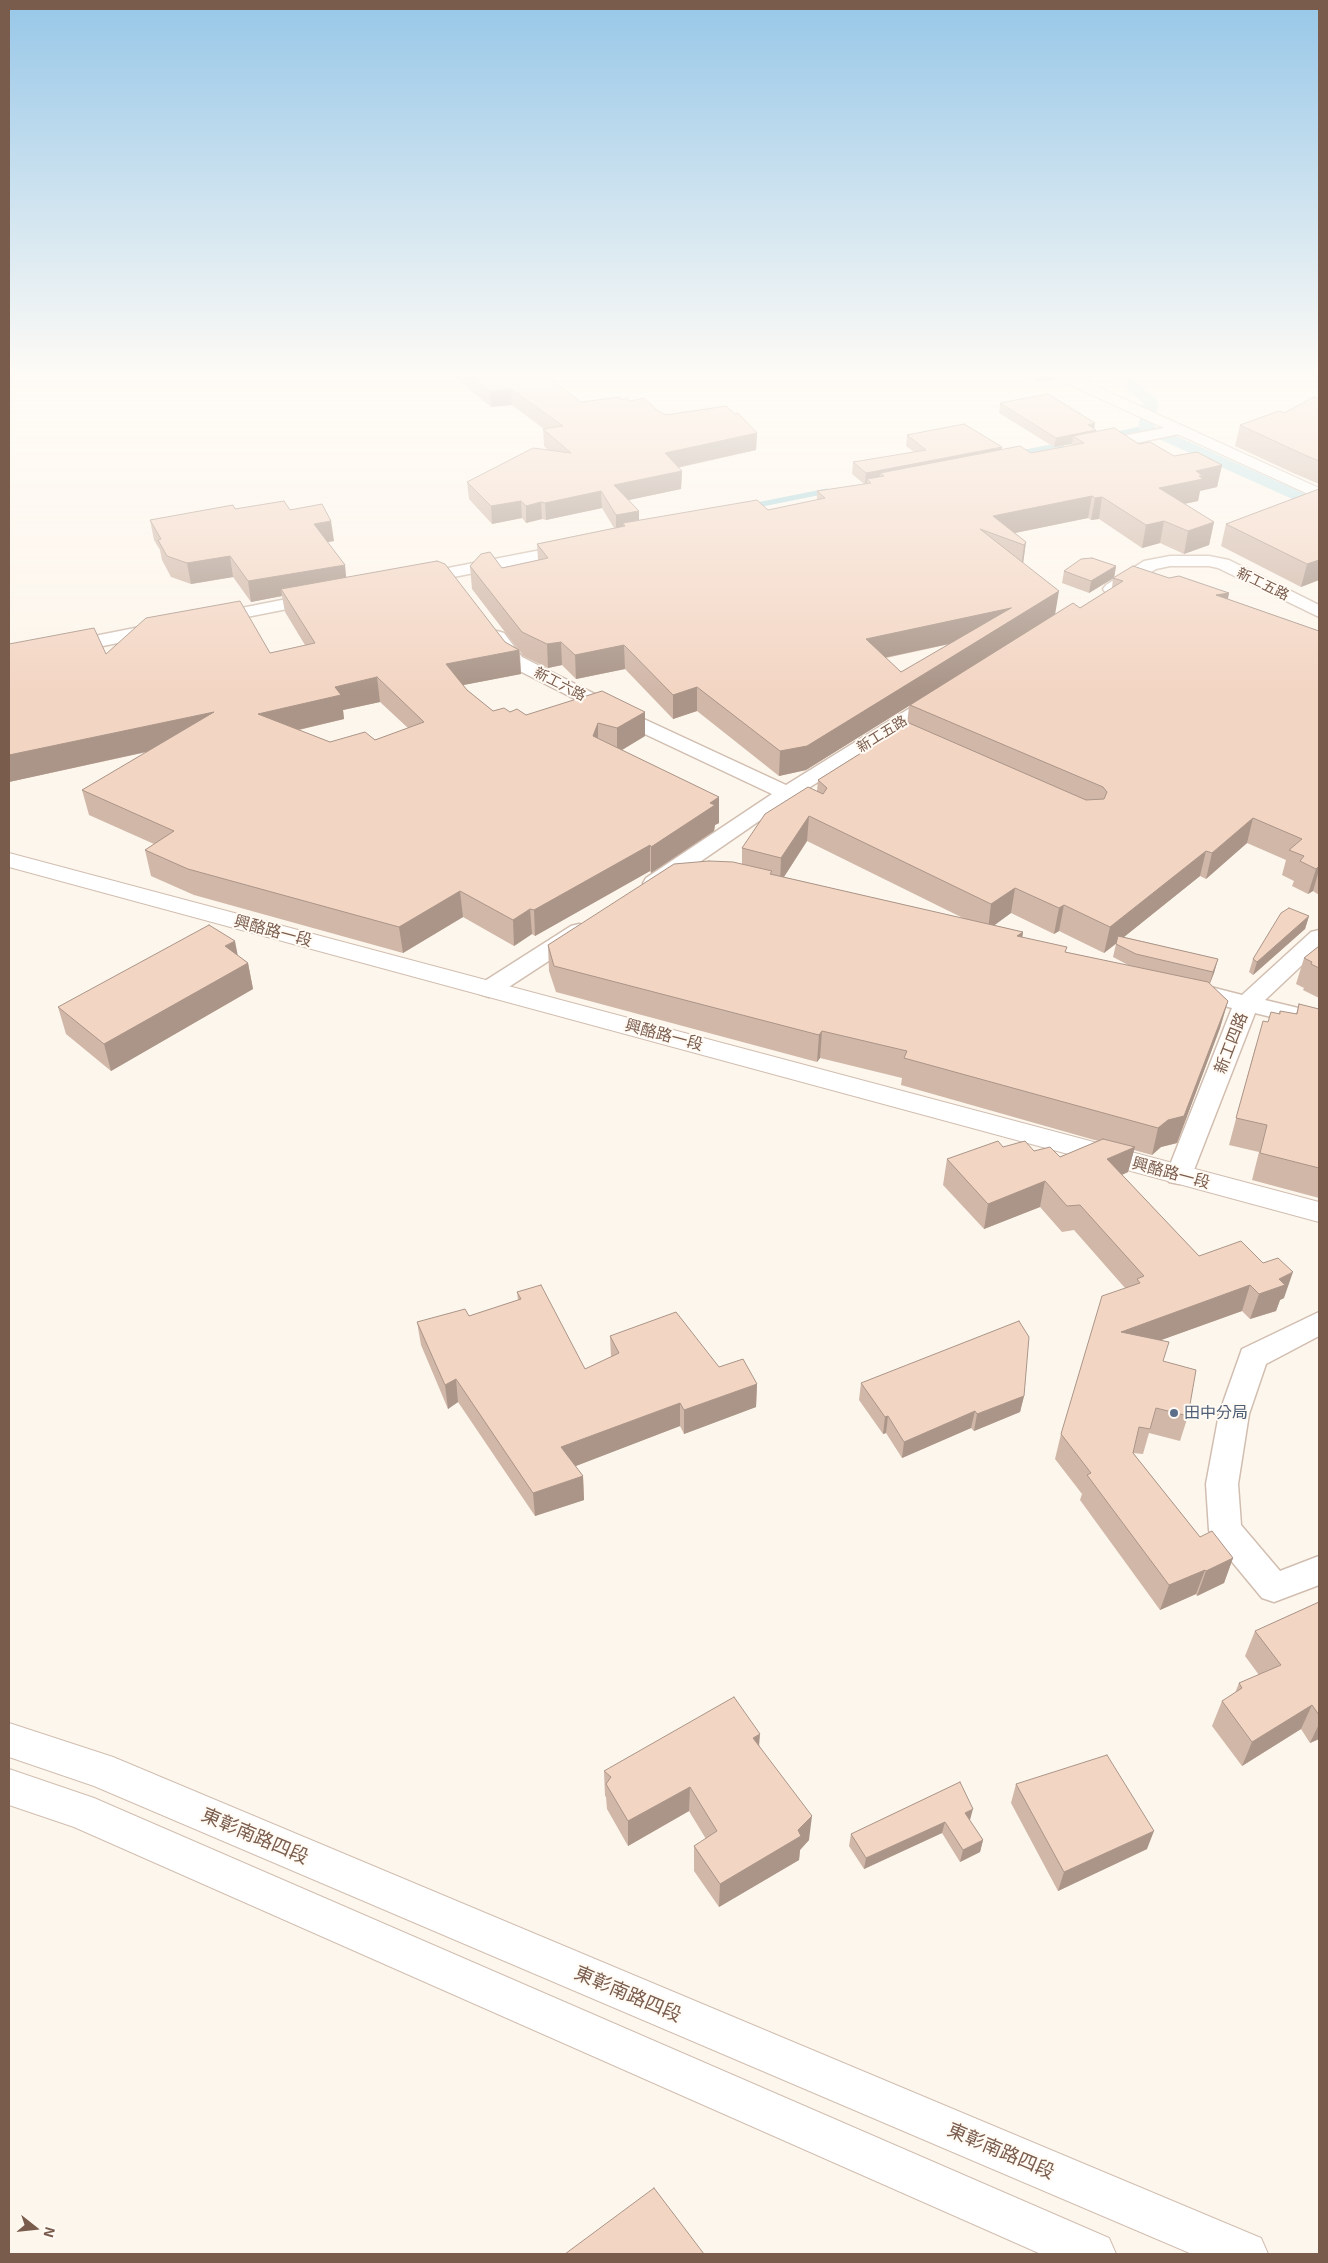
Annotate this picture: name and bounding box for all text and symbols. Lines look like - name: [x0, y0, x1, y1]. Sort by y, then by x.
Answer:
- street label: 新工五路: [1234, 564, 1292, 604]
- street label: 新工六路: [531, 664, 589, 704]
- street label: 新工五路: [854, 712, 910, 756]
- street label: 興酪路一段: [232, 911, 314, 951]
- street label: 新工四路: [1211, 1010, 1251, 1076]
- street label: 興酪路一段: [623, 1015, 705, 1055]
- street label: 興酪路一段: [1130, 1153, 1212, 1193]
- place label: 田中分局: [1184, 1403, 1248, 1423]
- marker: 田中分局: [1168, 1407, 1180, 1419]
- street label: 東彰南路四段: [198, 1803, 312, 1869]
- street label: 東彰南路四段: [571, 1961, 685, 2027]
- street label: 東彰南路四段: [944, 2118, 1058, 2184]
- north arrow: [10, 2203, 60, 2253]
- text: N: [40, 2225, 59, 2239]

